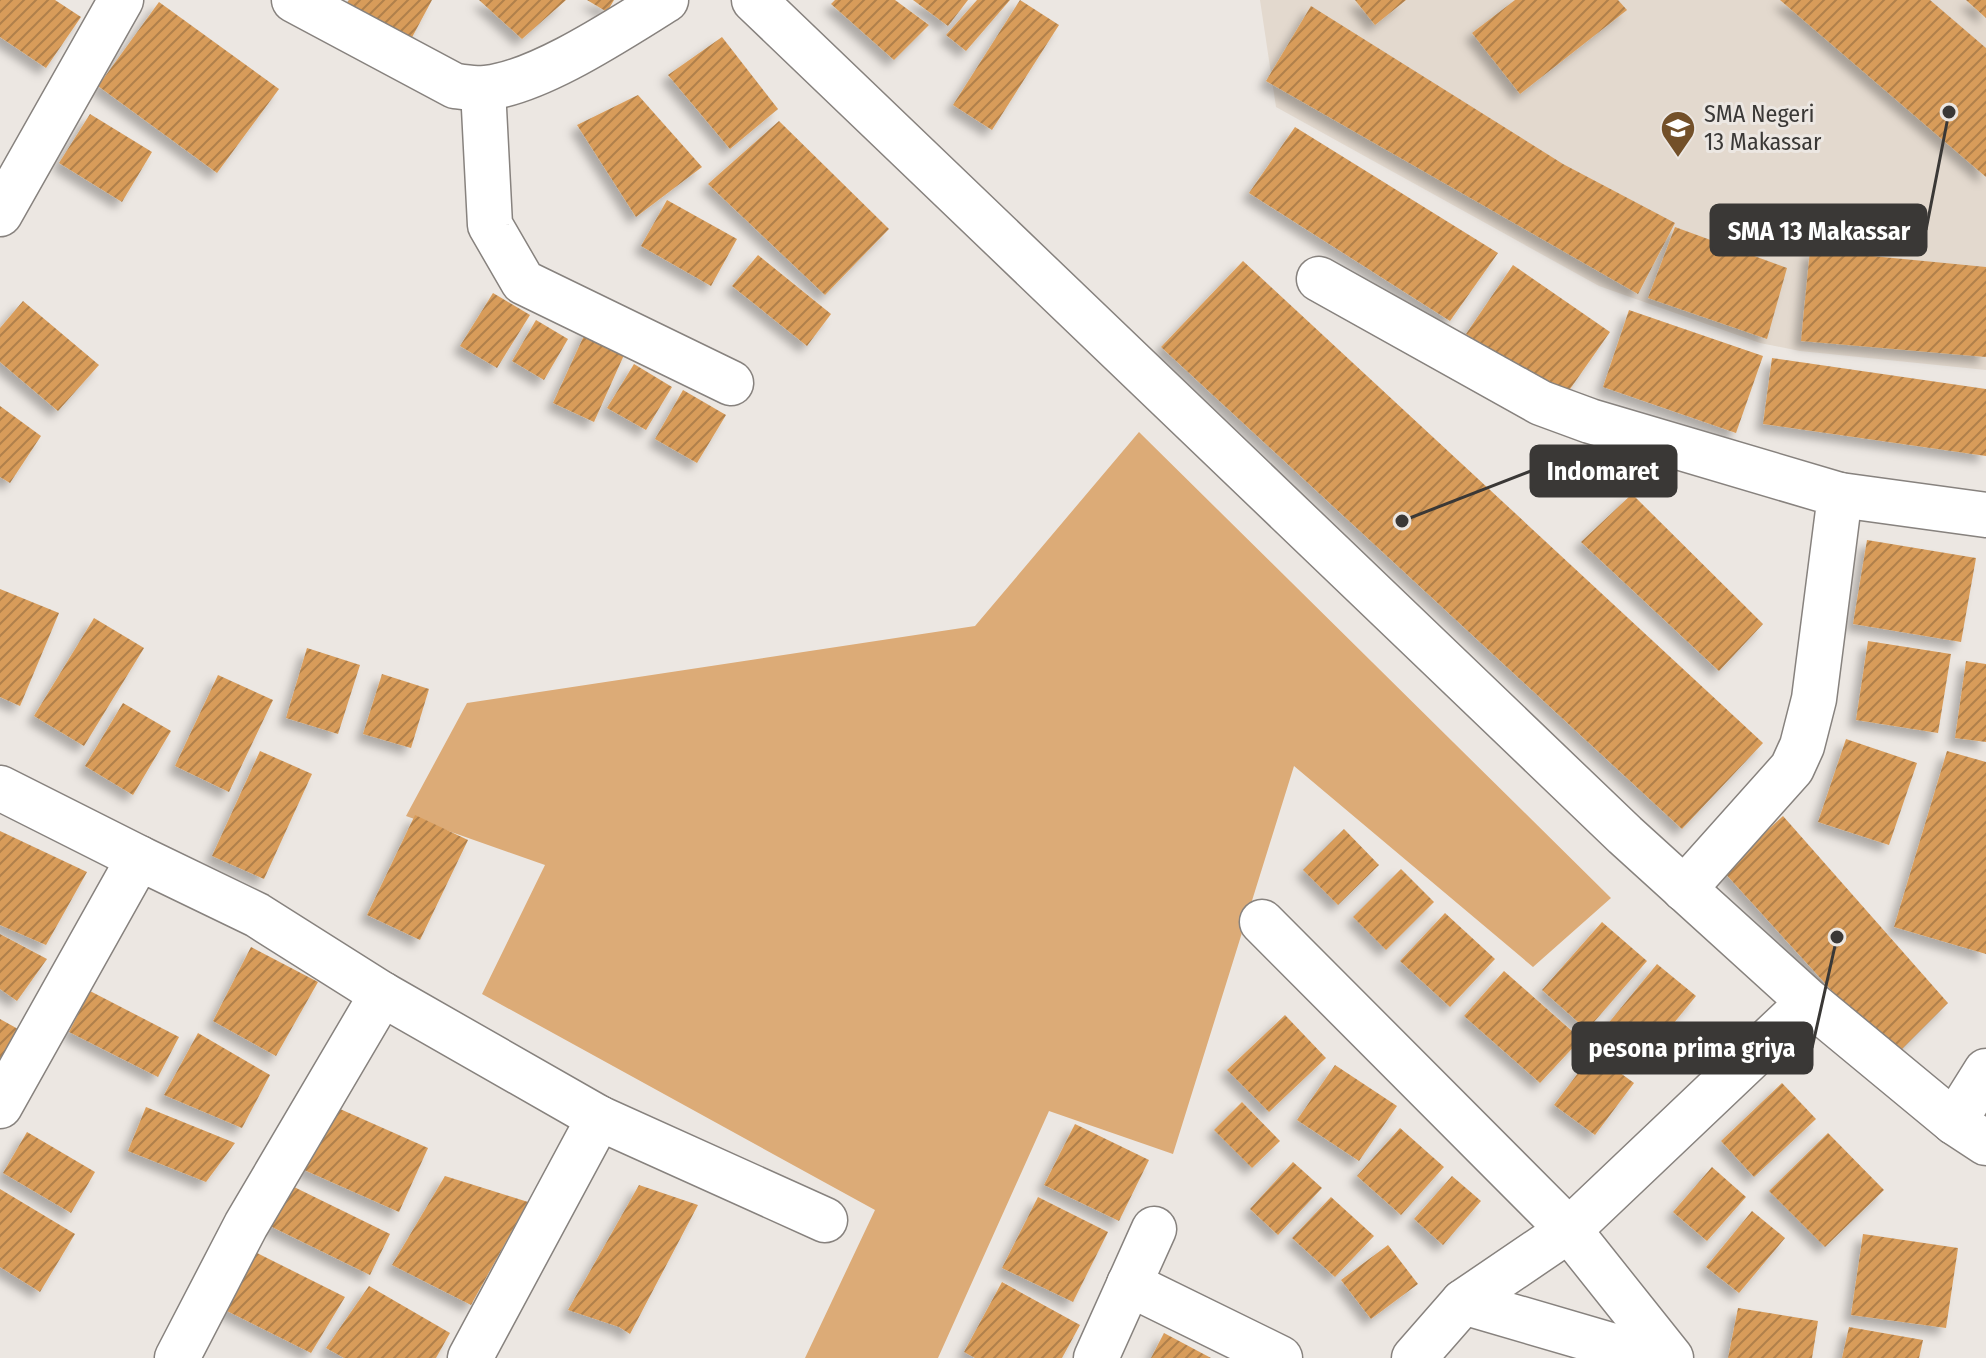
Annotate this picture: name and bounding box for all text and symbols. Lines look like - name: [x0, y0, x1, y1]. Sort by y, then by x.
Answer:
- place label: SMA Negeri 13 Makassar: [1704, 100, 1822, 156]
- school or university icon: SMA Negeri 13 Makassar: [1659, 109, 1697, 159]
- callout: SMA 13 Makassar: [1711, 205, 1926, 255]
- text: SMA 13 Makassar: [1728, 216, 1911, 247]
- callout: Indomaret: [1531, 446, 1676, 496]
- text: Indomaret: [1547, 456, 1660, 487]
- callout: pesona prima griya: [1573, 1023, 1812, 1073]
- text: pesona prima griya: [1588, 1033, 1796, 1064]

